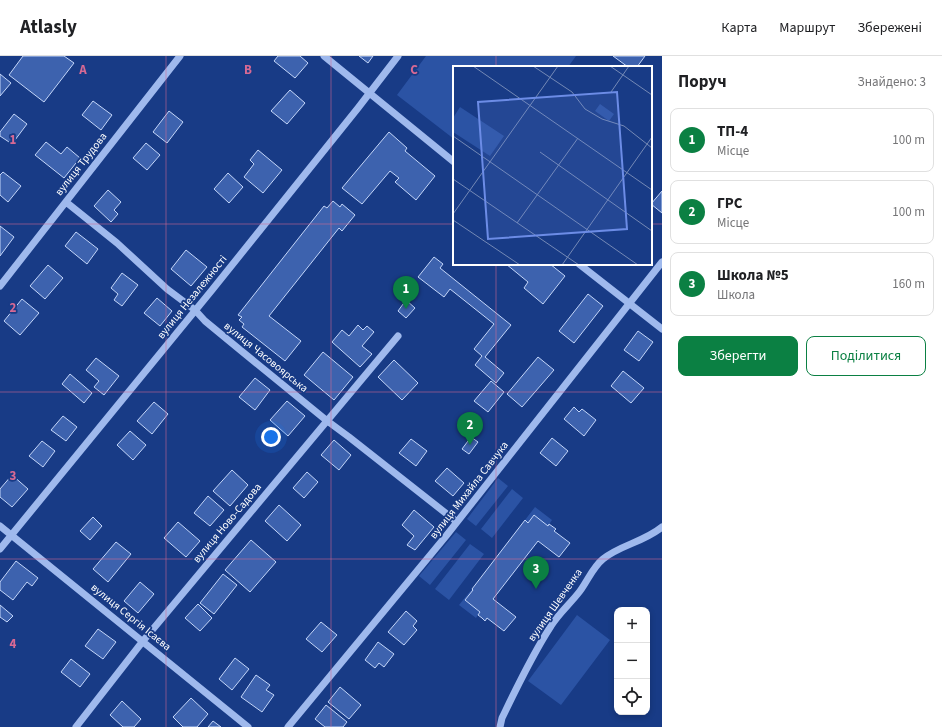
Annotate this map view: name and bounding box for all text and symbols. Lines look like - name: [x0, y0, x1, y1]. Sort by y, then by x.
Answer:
- text: Atlasly: [20, 14, 77, 41]
- text: Карта: [721, 18, 757, 38]
- text: Маршрут: [779, 18, 835, 38]
- text: Збережені: [857, 18, 922, 38]
- text: A: [78, 61, 87, 79]
- text: B: [244, 61, 252, 79]
- text: C: [410, 61, 418, 79]
- inset map: [453, 66, 652, 265]
- text: Поруч: [678, 70, 727, 94]
- text: Знайдено: 3: [858, 73, 926, 91]
- text: ТП-4: [717, 121, 748, 142]
- street label: вулиця Трудова: [52, 129, 110, 199]
- text: 1: [10, 131, 17, 149]
- text: 1: [689, 131, 695, 149]
- text: 100 m: [892, 131, 925, 149]
- text: Місце: [717, 142, 749, 160]
- text: ГРС: [717, 193, 743, 214]
- text: 2: [689, 203, 695, 221]
- text: 100 m: [892, 203, 925, 221]
- text: Місце: [717, 214, 749, 232]
- street label: вулиця Незалежності: [154, 252, 230, 342]
- text: Школа №5: [717, 265, 789, 286]
- text: 3: [689, 275, 695, 293]
- text: 160 m: [892, 275, 925, 293]
- pin: 1: [393, 276, 419, 309]
- text: Школа: [717, 286, 755, 304]
- text: 2: [10, 299, 17, 317]
- street label: вулиця Часовоярська: [221, 318, 311, 396]
- button: Зберегти: [678, 336, 798, 376]
- button: Поділитися: [806, 336, 926, 376]
- pin: 2: [457, 412, 483, 445]
- your location: [261, 427, 281, 447]
- street label: вулиця Михайла Савчука: [426, 438, 512, 542]
- text: 3: [10, 467, 17, 485]
- street label: вулиця Ново-Садова: [189, 480, 265, 566]
- pin: 3: [523, 556, 549, 589]
- street label: вулиця Шевченка: [524, 566, 586, 644]
- street label: вулиця Сергія Ісаєва: [88, 580, 174, 654]
- map controls: [614, 607, 650, 715]
- button: +: [614, 607, 650, 643]
- text: 4: [10, 635, 17, 653]
- button: −: [614, 643, 650, 679]
- button: locate: [614, 679, 650, 715]

